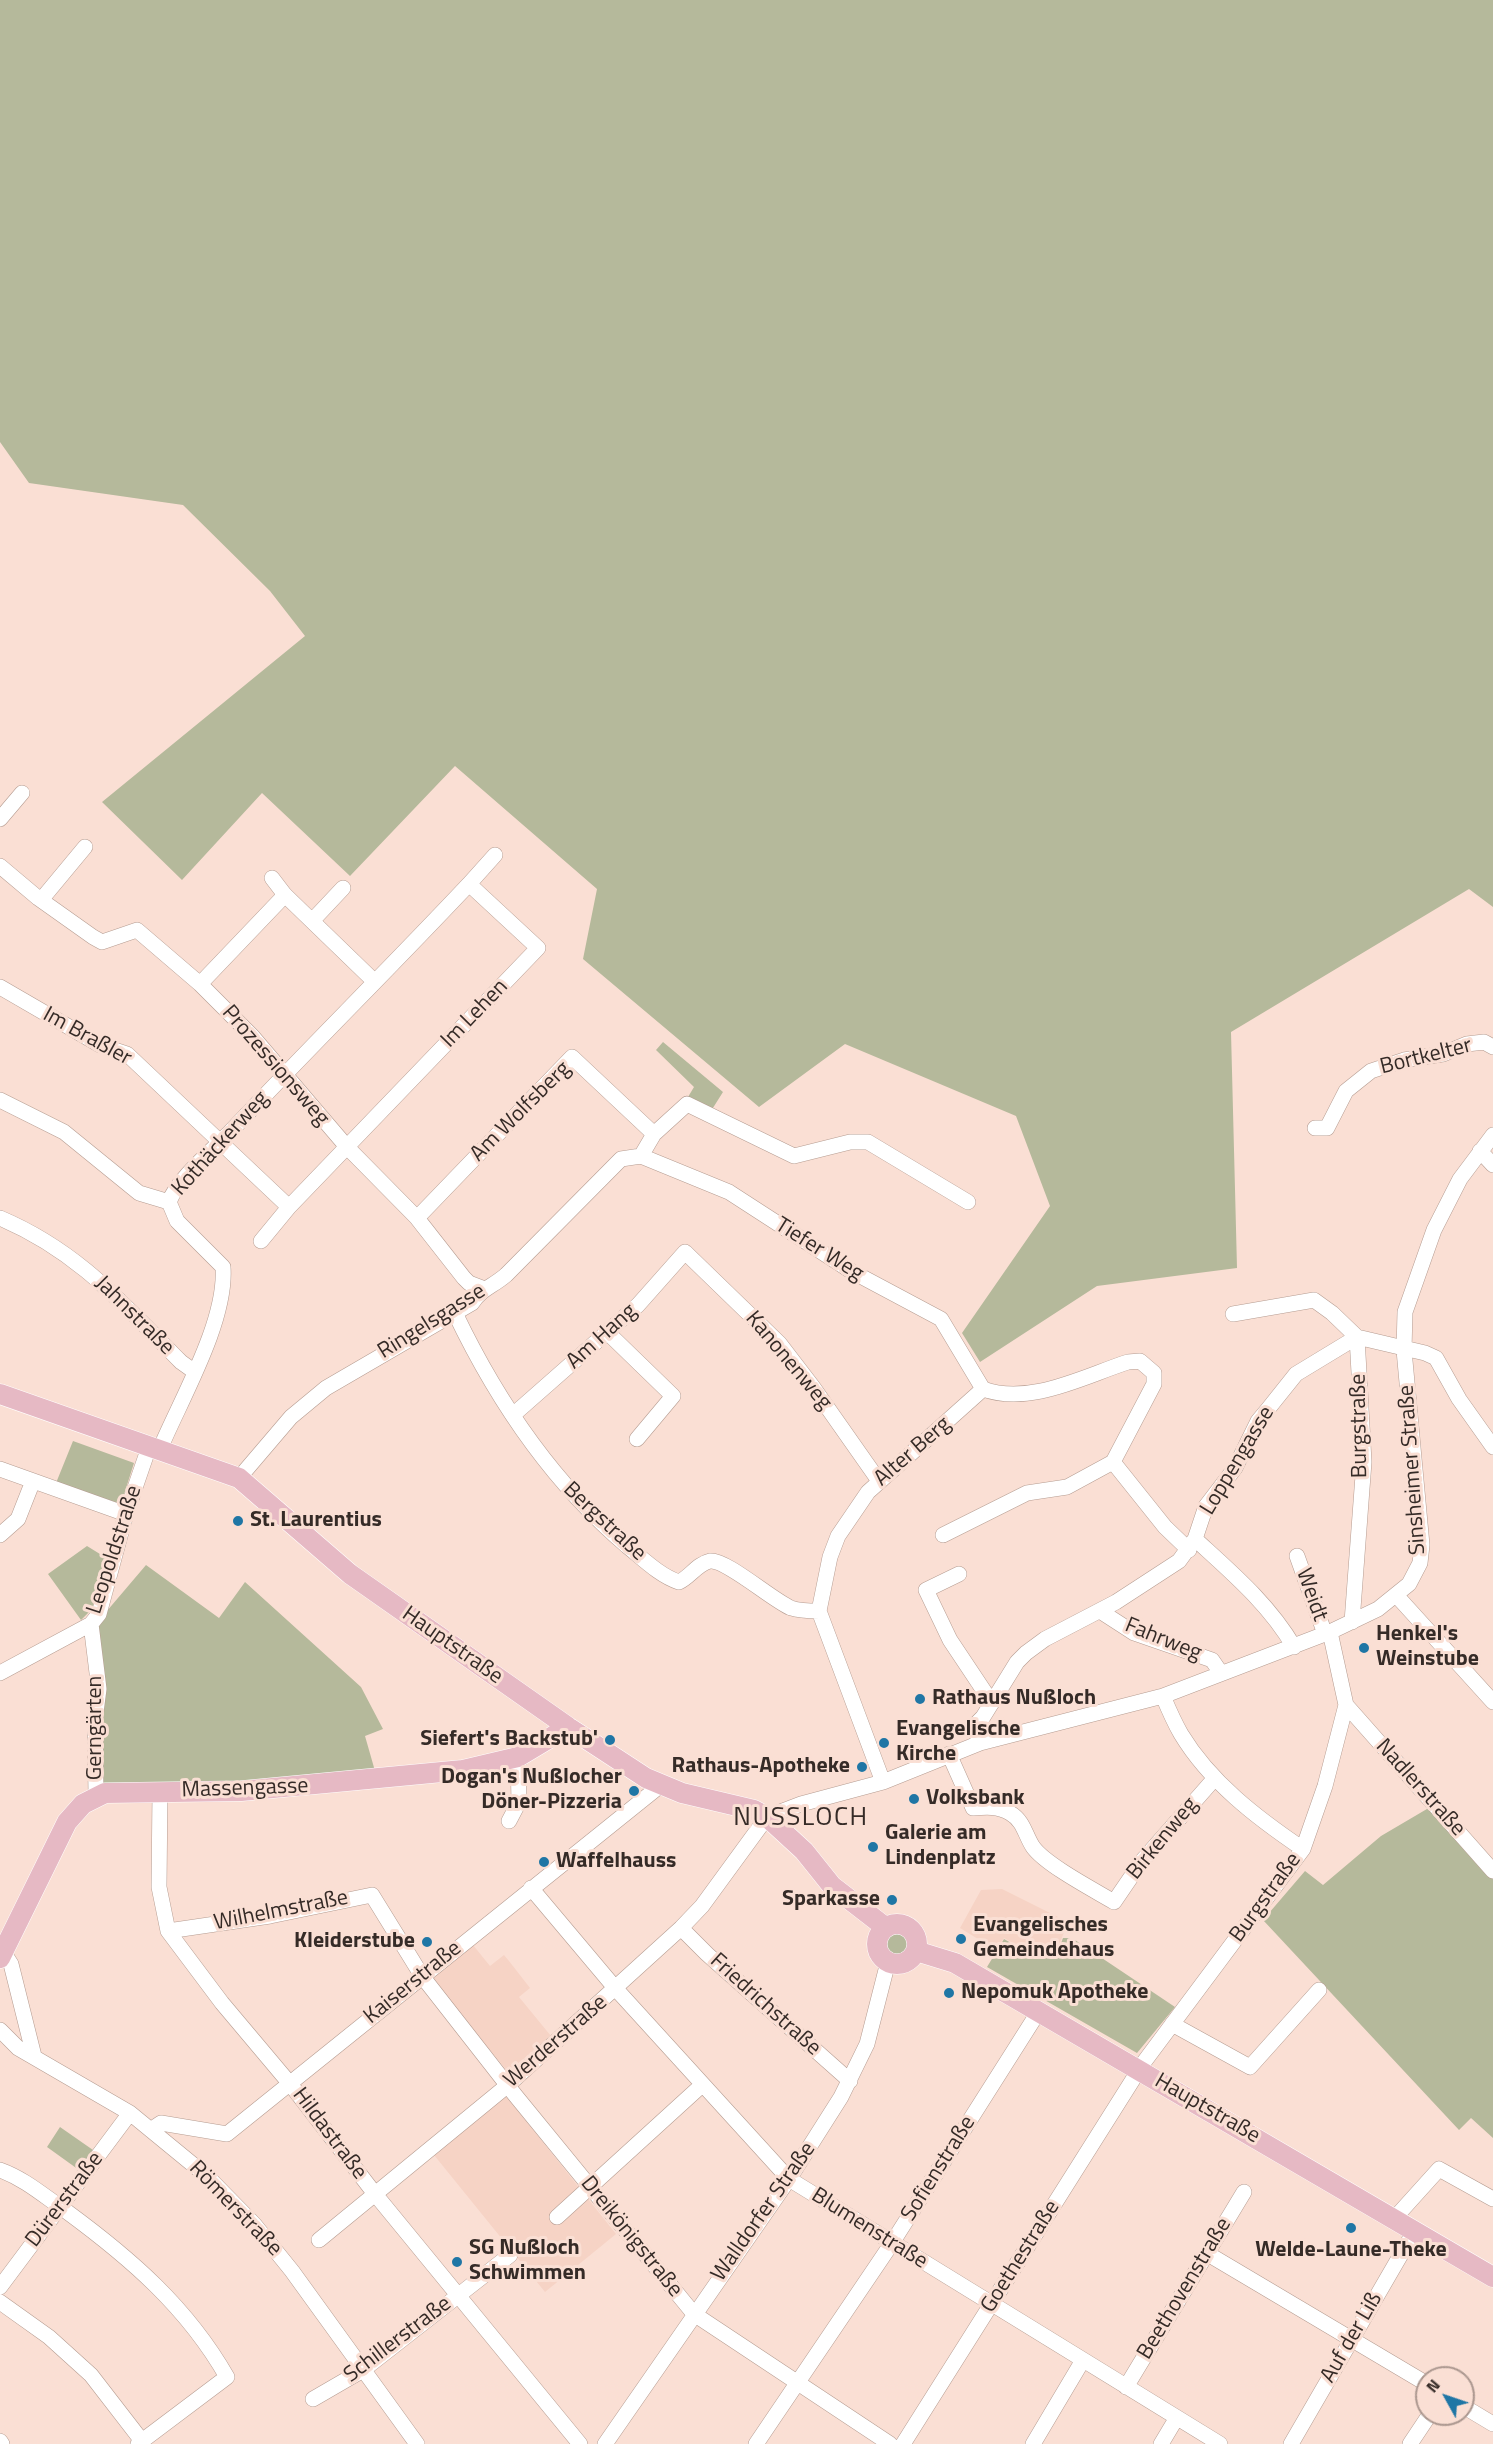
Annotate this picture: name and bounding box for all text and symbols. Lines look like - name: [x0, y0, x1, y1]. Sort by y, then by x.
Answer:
- street label: Im Lehen: [436, 974, 514, 1054]
- street label: Prozessionsweg: [216, 1000, 334, 1132]
- street label: Im Braßler: [38, 1002, 136, 1072]
- street label: Bortkelter: [1377, 1033, 1475, 1081]
- street label: Am Wolfsberg: [465, 1056, 577, 1168]
- street label: Kothäckerweg: [167, 1086, 275, 1202]
- street label: Tiefer Weg: [770, 1212, 868, 1288]
- street label: Jahnstraße: [89, 1271, 179, 1361]
- street label: Ringelsgasse: [373, 1279, 491, 1365]
- street label: Am Hang: [561, 1299, 643, 1375]
- street label: Kanonenweg: [739, 1306, 837, 1416]
- street label: Burgstraße: [1346, 1374, 1374, 1478]
- street label: Sinsheimer Straße: [1394, 1384, 1432, 1556]
- street label: Loppengasse: [1195, 1402, 1281, 1520]
- street label: Alter Berg: [869, 1412, 957, 1492]
- street label: Bergstraße: [557, 1477, 651, 1567]
- street label: Leopoldstraße: [82, 1482, 148, 1618]
- place label: St. Laurentius: [250, 1508, 382, 1534]
- marker: St. Laurentius: [231, 1514, 245, 1528]
- street label: Weidt: [1289, 1565, 1333, 1625]
- street label: Hauptstraße: [396, 1602, 508, 1690]
- street label: Fahrweg: [1121, 1613, 1205, 1667]
- place label: Henkel's Weinstube: [1376, 1622, 1479, 1674]
- marker: Henkel's Weinstube: [1357, 1641, 1371, 1655]
- street label: Gerngärten: [83, 1676, 109, 1780]
- place label: Rathaus Nußloch: [932, 1686, 1096, 1712]
- marker: Rathaus Nußloch: [913, 1692, 927, 1706]
- place label: Evangelische Kirche: [896, 1717, 1021, 1768]
- place label: Siefert's Backstub': [420, 1727, 598, 1753]
- marker: Siefert's Backstub': [603, 1733, 617, 1747]
- street label: Nadlerstraße: [1369, 1734, 1471, 1842]
- marker: Evangelische Kirche: [877, 1736, 891, 1750]
- place label: Rathaus-Apotheke: [672, 1754, 850, 1780]
- marker: Rathaus-Apotheke: [855, 1760, 869, 1774]
- place label: Dogan's Nußlocher Döner-Pizzeria: [441, 1765, 622, 1816]
- street label: Massengasse: [181, 1774, 309, 1804]
- marker: Dogan's Nußlocher Döner-Pizzeria: [627, 1784, 641, 1798]
- place label: Volksbank: [926, 1786, 1025, 1812]
- marker: Volksbank: [907, 1792, 921, 1806]
- street label: Birkenweg: [1122, 1793, 1204, 1885]
- district label: NUSSLOCH: [733, 1803, 869, 1835]
- place label: Galerie am Lindenplatz: [885, 1821, 996, 1873]
- marker: Galerie am Lindenplatz: [866, 1840, 880, 1854]
- street label: Burgstraße: [1225, 1848, 1307, 1948]
- place label: Waffelhauss: [556, 1849, 676, 1875]
- marker: Waffelhauss: [537, 1855, 551, 1869]
- street label: Wilhelmstraße: [212, 1885, 350, 1937]
- place label: Sparkasse: [782, 1887, 880, 1913]
- marker: Sparkasse: [885, 1893, 899, 1907]
- place label: Evangelisches Gemeindehaus: [973, 1913, 1114, 1964]
- place label: Kleiderstube: [294, 1929, 415, 1955]
- marker: Evangelisches Gemeindehaus: [954, 1932, 968, 1946]
- marker: Kleiderstube: [420, 1935, 434, 1949]
- street label: Kaiserstraße: [359, 1936, 467, 2030]
- street label: Friedrichstraße: [704, 1948, 826, 2062]
- place label: Nepomuk Apotheke: [961, 1980, 1148, 2006]
- marker: Nepomuk Apotheke: [942, 1986, 956, 2000]
- street label: Werderstraße: [499, 1990, 613, 2094]
- street label: Hauptstraße: [1150, 2068, 1264, 2150]
- street label: Hildastraße: [286, 2083, 372, 2185]
- street label: Sofienstraße: [896, 2112, 982, 2226]
- street label: Walldorfer Straße: [706, 2137, 822, 2287]
- street label: Dürerstraße: [21, 2147, 109, 2253]
- street label: Römerstraße: [183, 2156, 287, 2262]
- street label: Dreikönigstraße: [574, 2171, 688, 2303]
- street label: Blumenstraße: [806, 2183, 932, 2275]
- street label: Goethestraße: [976, 2196, 1066, 2318]
- street label: Beethovenstraße: [1132, 2214, 1238, 2364]
- marker: Welde-Laune-Theke: [1344, 2221, 1358, 2235]
- place label: SG Nußloch Schwimmen: [469, 2236, 586, 2288]
- place label: Welde-Laune-Theke: [1255, 2238, 1447, 2264]
- marker: SG Nußloch Schwimmen: [450, 2255, 464, 2269]
- street label: Auf der Liß: [1316, 2288, 1388, 2388]
- street label: Schillerstraße: [339, 2291, 457, 2389]
- north arrow: [1415, 2366, 1475, 2426]
- text: N: [1420, 2374, 1446, 2398]

